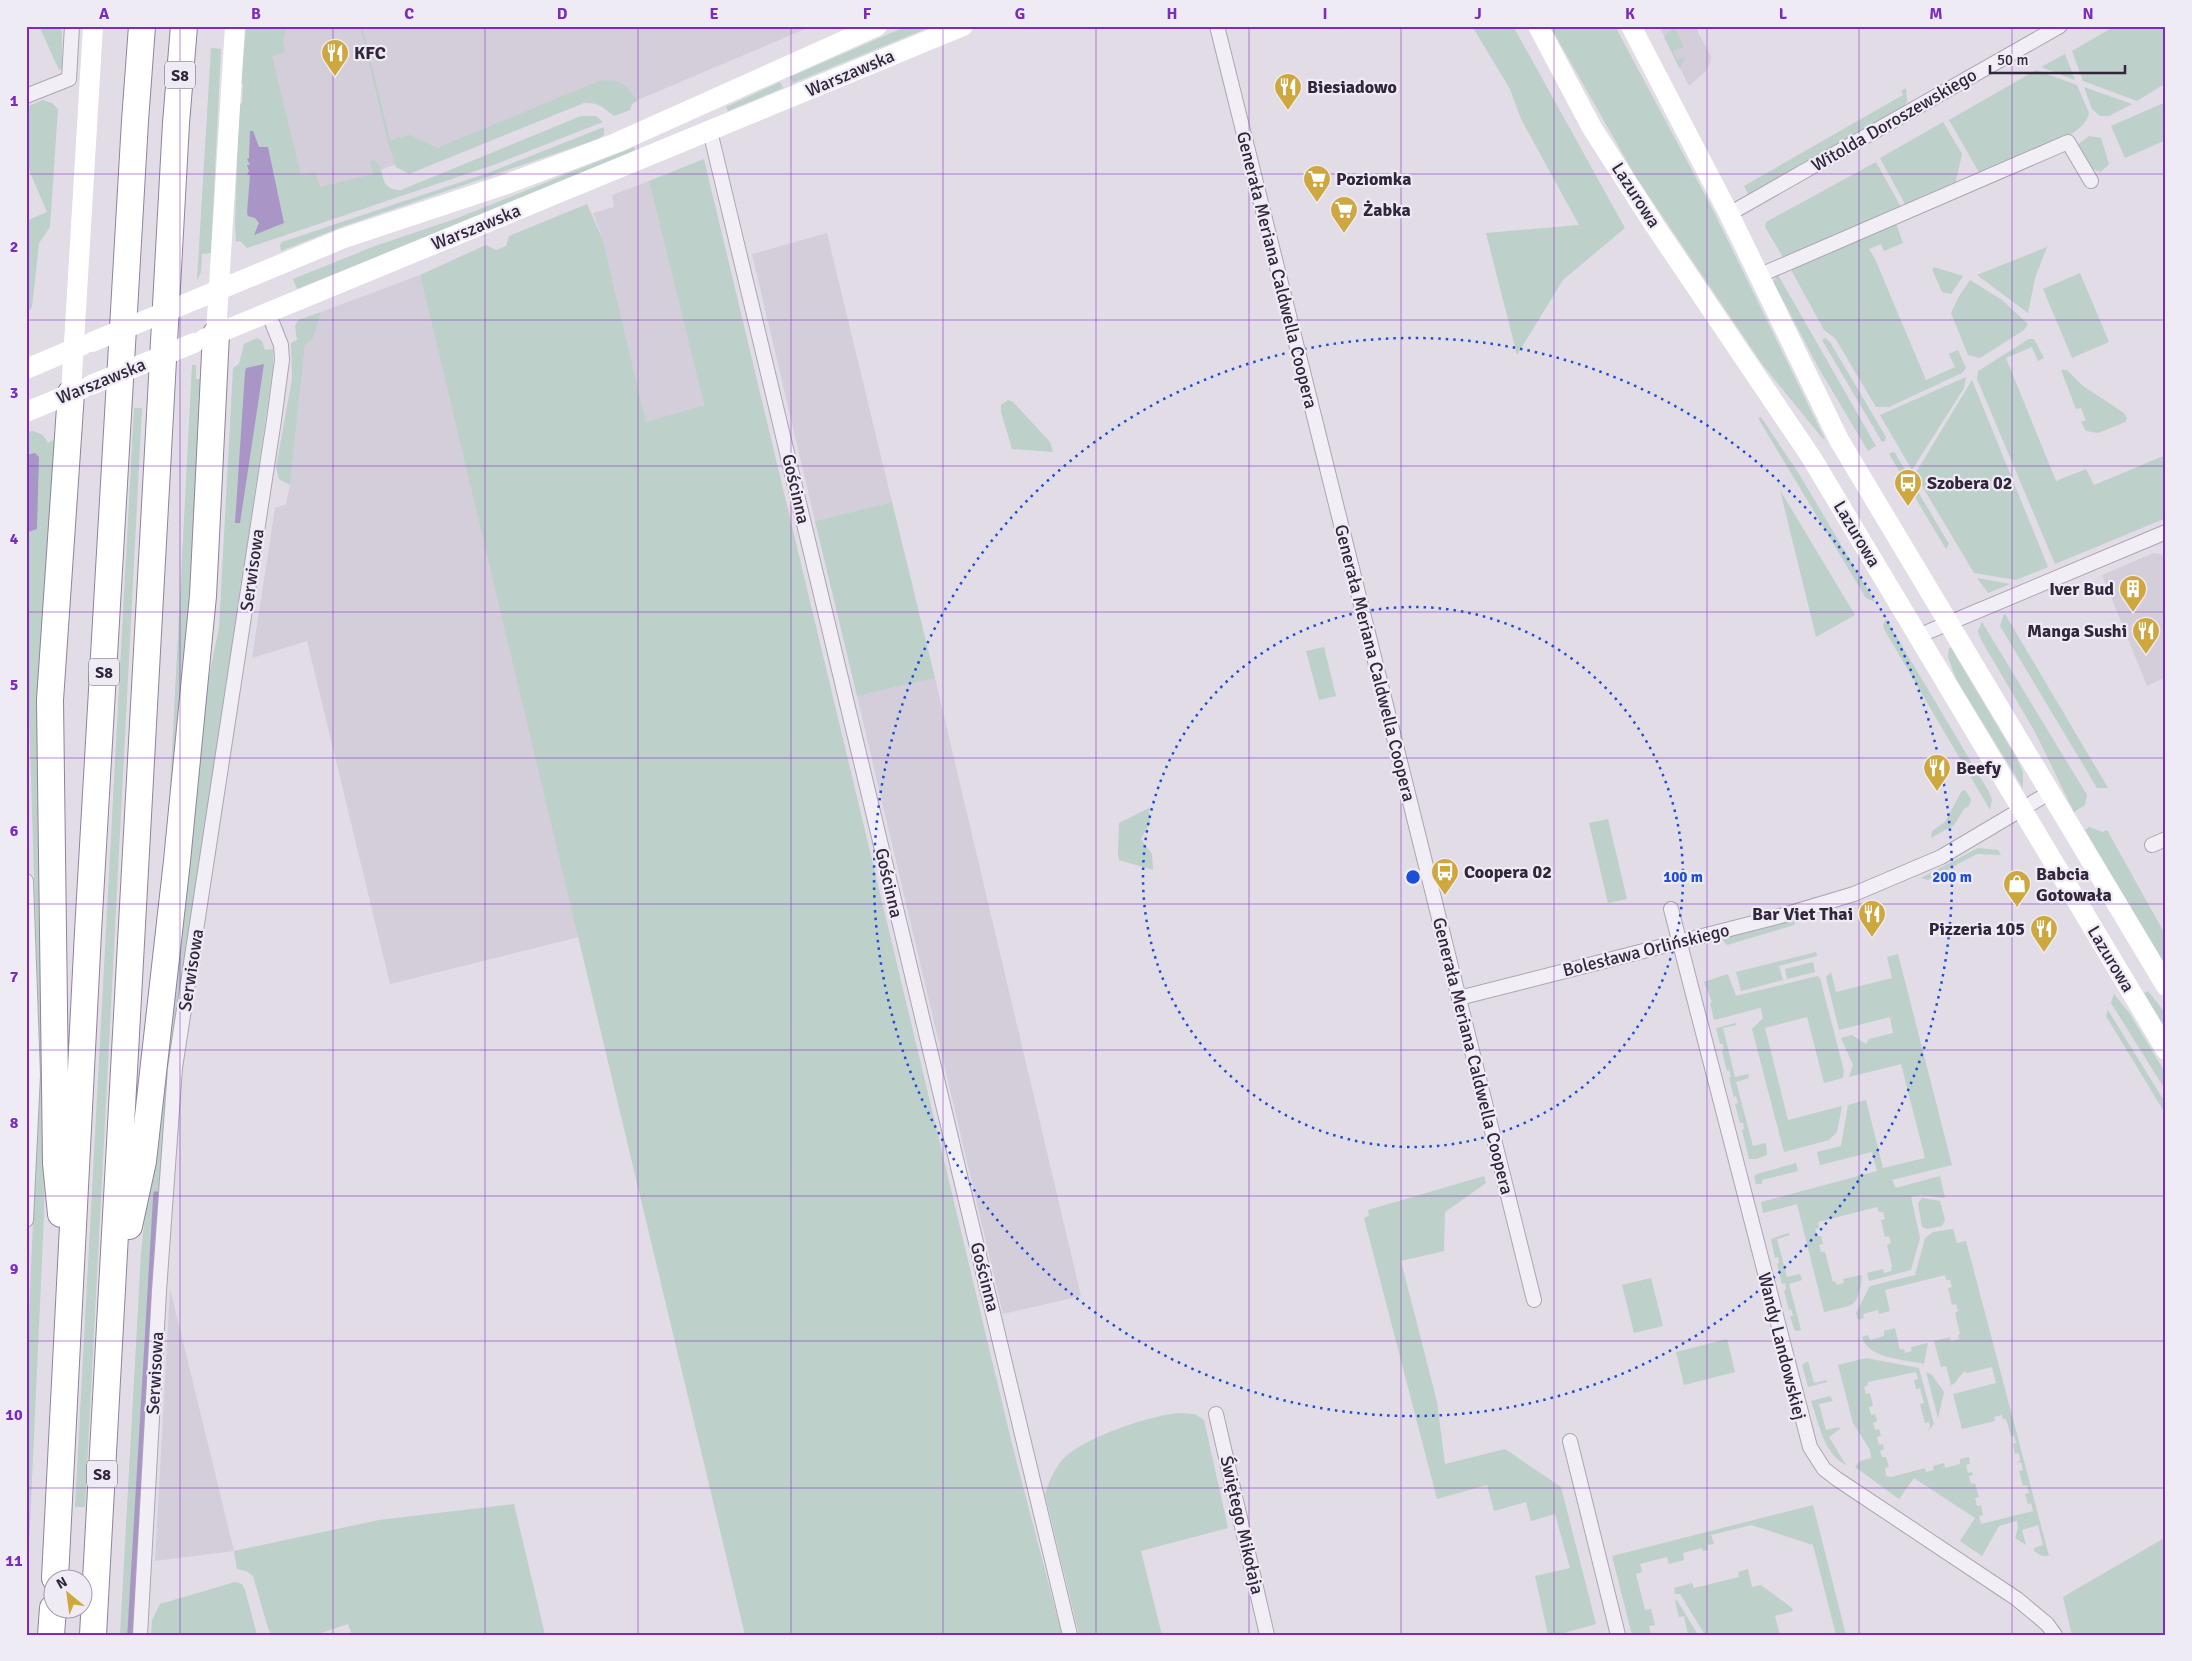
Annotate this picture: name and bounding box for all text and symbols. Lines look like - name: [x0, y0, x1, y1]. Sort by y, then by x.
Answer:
- text: A: [99, 4, 110, 24]
- text: B: [251, 4, 261, 24]
- text: C: [404, 4, 414, 24]
- text: D: [557, 4, 568, 24]
- text: E: [709, 4, 719, 24]
- text: F: [863, 4, 872, 24]
- text: G: [1015, 4, 1025, 24]
- text: H: [1167, 4, 1177, 24]
- text: I: [1322, 4, 1328, 24]
- text: J: [1474, 4, 1482, 24]
- text: K: [1625, 4, 1635, 24]
- text: L: [1779, 4, 1788, 24]
- text: M: [1929, 4, 1943, 24]
- text: N: [2082, 4, 2094, 24]
- restaurant icon: KFC: [320, 38, 350, 77]
- place label: KFC: [354, 42, 386, 64]
- scale bar: [1990, 42, 2124, 74]
- street label: Warszawska: [802, 44, 898, 102]
- text: 50 m: [1997, 51, 2028, 69]
- road number: S8: [165, 62, 195, 88]
- street label: Witolda Doroszewskiego: [1808, 64, 1980, 176]
- restaurant icon: Biesiadowo: [1273, 72, 1303, 111]
- place label: Biesiadowo: [1307, 76, 1397, 98]
- text: 1: [10, 91, 19, 111]
- street label: Generała Meriana Caldwella Coopera: [1232, 129, 1322, 411]
- street label: Lazurowa: [1607, 158, 1665, 232]
- supermarket icon: Poziomka: [1302, 164, 1332, 203]
- place label: Poziomka: [1336, 168, 1411, 190]
- supermarket icon: Żabka: [1329, 195, 1359, 234]
- street label: Warszawska: [428, 199, 524, 255]
- place label: Żabka: [1363, 199, 1411, 221]
- text: 2: [10, 237, 18, 257]
- street label: Warszawska: [53, 353, 149, 409]
- text: 3: [10, 383, 18, 403]
- street label: Gościnna: [777, 452, 815, 526]
- bus stop icon: Szobera 02: [1893, 468, 1923, 507]
- place label: Szobera 02: [1927, 472, 2013, 494]
- street label: Lazurowa: [1829, 497, 1885, 571]
- street label: Generała Meriana Caldwella Coopera: [1330, 522, 1420, 804]
- street label: Serwisowa: [235, 527, 269, 613]
- text: 4: [10, 529, 19, 549]
- building icon: Iver Bud: [2118, 574, 2148, 613]
- place label: Iver Bud: [2049, 578, 2114, 600]
- restaurant icon: Manga Sushi: [2131, 616, 2161, 655]
- place label: Manga Sushi: [2027, 620, 2127, 642]
- road number: S8: [89, 659, 119, 686]
- text: 5: [10, 675, 18, 695]
- restaurant icon: Beefy: [1922, 753, 1952, 792]
- place label: Beefy: [1956, 757, 2001, 779]
- text: 6: [10, 821, 19, 841]
- street label: Gościnna: [870, 846, 908, 920]
- bus stop icon: Coopera 02: [1430, 857, 1460, 896]
- place label: Coopera 02: [1464, 861, 1552, 883]
- place label: Babcia Gotowała: [2036, 863, 2112, 906]
- centre of rings: [1404, 868, 1422, 886]
- text: 100 m: [1663, 868, 1703, 886]
- text: 200 m: [1932, 868, 1972, 886]
- shop icon: Babcia Gotowała: [2002, 869, 2032, 908]
- restaurant icon: Bar Viet Thai: [1857, 899, 1887, 938]
- place label: Bar Viet Thai: [1752, 903, 1853, 925]
- restaurant icon: Pizzeria 105: [2029, 914, 2059, 953]
- street label: Generała Meriana Caldwella Coopera: [1428, 915, 1518, 1197]
- place label: Pizzeria 105: [1929, 918, 2025, 940]
- street label: Bolesława Orlińskiego: [1560, 919, 1732, 981]
- street label: Lazurowa: [2083, 922, 2139, 996]
- street label: Serwisowa: [174, 927, 208, 1013]
- text: 7: [10, 967, 19, 987]
- text: 8: [10, 1113, 19, 1133]
- street label: Gościnna: [966, 1240, 1004, 1314]
- text: 9: [10, 1259, 19, 1279]
- street label: Wandy Landowskiej: [1753, 1270, 1811, 1422]
- street label: Serwisowa: [142, 1331, 168, 1415]
- text: 10: [5, 1405, 23, 1425]
- street label: Świętego Mikołaja: [1215, 1454, 1269, 1596]
- road number: S8: [87, 1460, 117, 1488]
- text: 11: [5, 1551, 23, 1571]
- north arrow: [42, 1568, 92, 1618]
- text: N: [54, 1573, 70, 1593]

